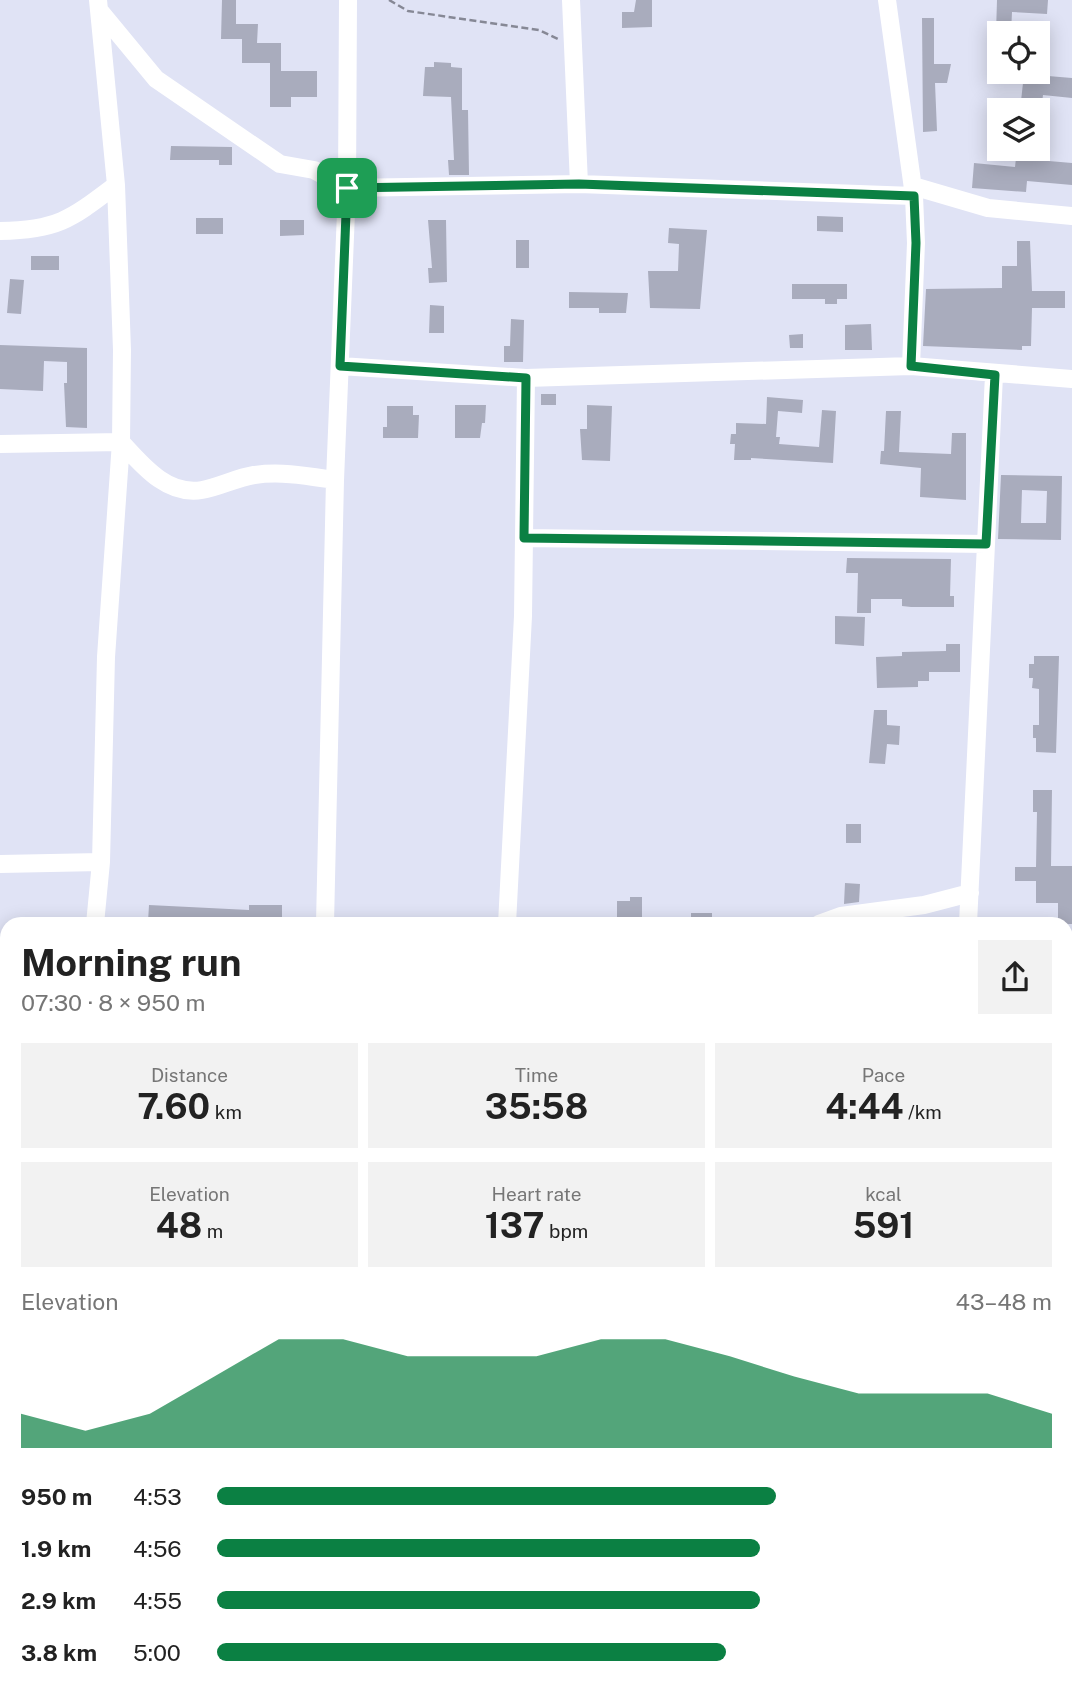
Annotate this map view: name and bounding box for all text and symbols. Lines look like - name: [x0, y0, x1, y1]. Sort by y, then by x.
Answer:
- map controls: [987, 21, 1050, 161]
- button: locate: [987, 21, 1050, 84]
- button: layers: [987, 98, 1050, 161]
- pin: [317, 158, 377, 218]
- icon: arrive: [328, 169, 366, 207]
- text: Morning run: [21, 940, 242, 985]
- button: share: [978, 940, 1052, 1014]
- text: 07:30 · 8 × 950 m: [21, 989, 206, 1016]
- text: Distance: [151, 1064, 228, 1086]
- text: Time: [515, 1064, 558, 1086]
- text: Pace: [862, 1064, 905, 1086]
- text: 7.60: [137, 1086, 210, 1127]
- text: 35:58: [485, 1086, 588, 1127]
- text: 4:44: [825, 1086, 903, 1127]
- text: km: [210, 1101, 242, 1123]
- text: /km: [903, 1101, 942, 1123]
- text: Elevation: [149, 1183, 230, 1205]
- text: Heart rate: [492, 1183, 581, 1205]
- text: kcal: [865, 1183, 902, 1205]
- text: 48: [156, 1205, 202, 1246]
- text: 137: [485, 1205, 544, 1246]
- text: 591: [853, 1205, 914, 1246]
- text: m: [202, 1220, 223, 1242]
- text: bpm: [544, 1220, 588, 1242]
- text: Elevation: [21, 1288, 119, 1315]
- text: 43–48 m: [955, 1288, 1052, 1315]
- text: 950 m: [21, 1483, 92, 1510]
- text: 4:53: [133, 1483, 182, 1510]
- text: 1.9 km: [21, 1535, 91, 1562]
- text: 4:56: [133, 1535, 182, 1562]
- text: 2.9 km: [21, 1587, 96, 1614]
- text: 4:55: [133, 1587, 182, 1614]
- text: 3.8 km: [21, 1639, 97, 1666]
- text: 5:00: [133, 1639, 181, 1666]

